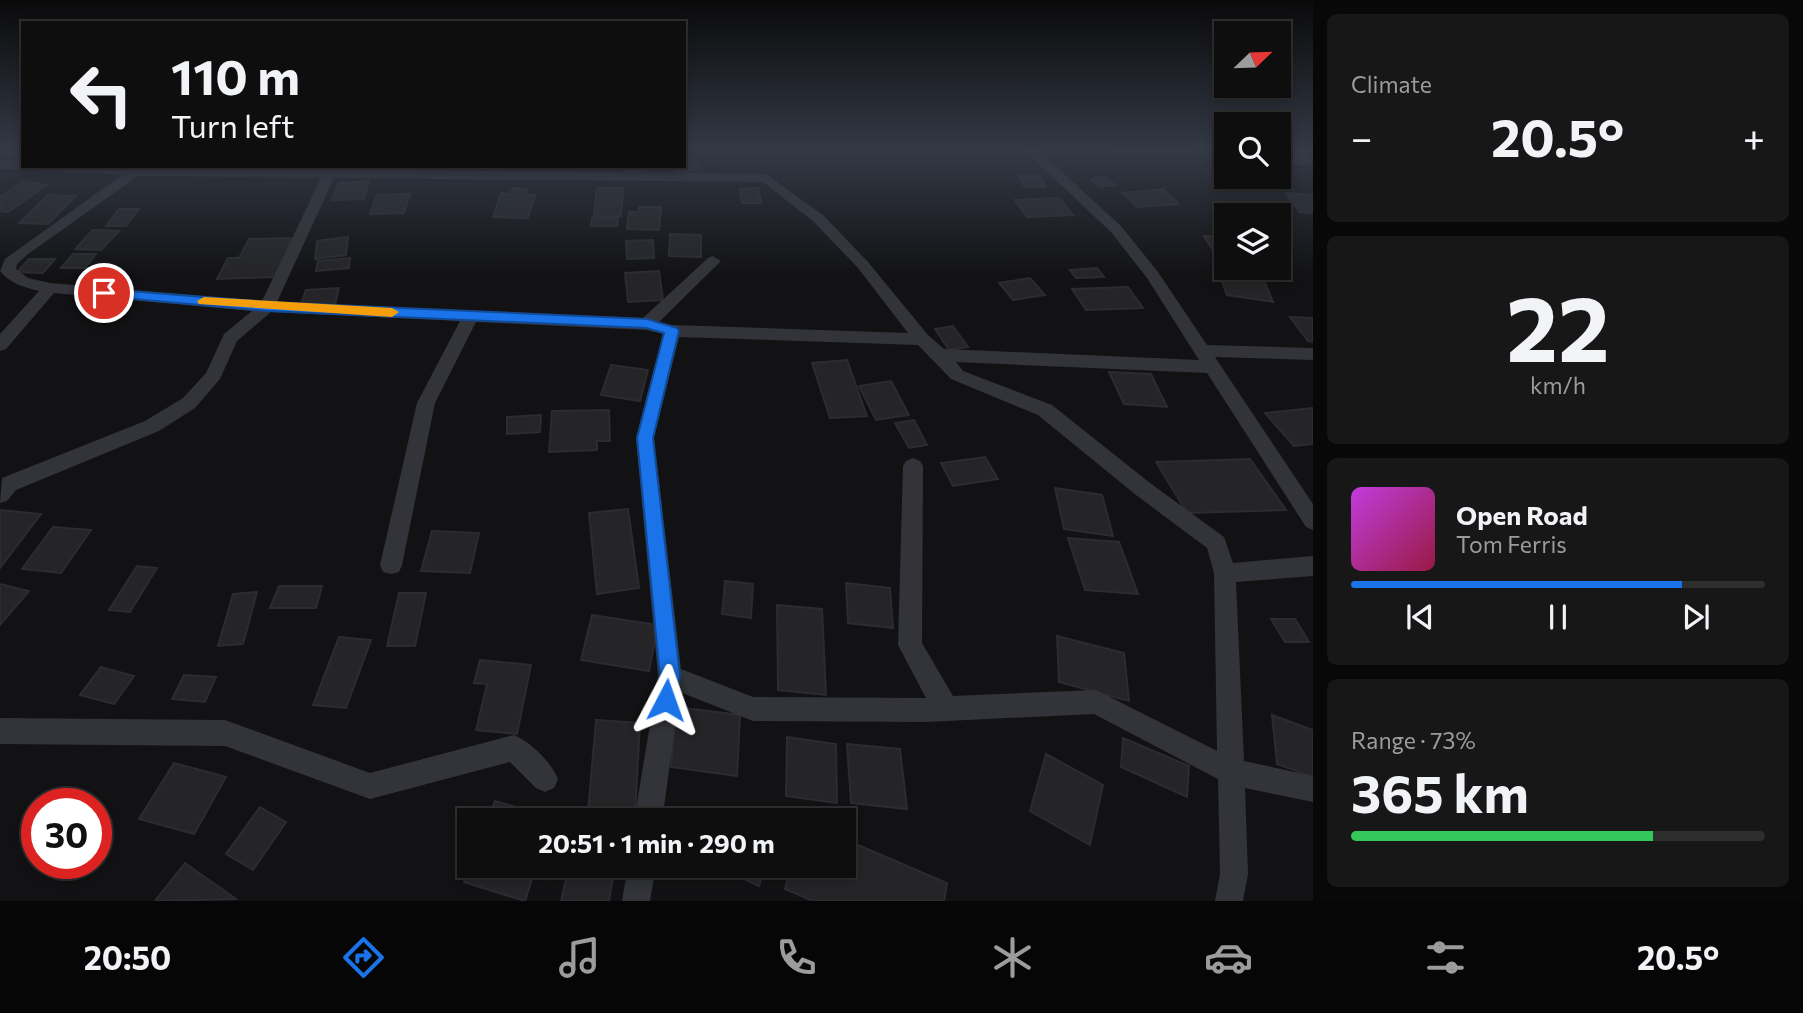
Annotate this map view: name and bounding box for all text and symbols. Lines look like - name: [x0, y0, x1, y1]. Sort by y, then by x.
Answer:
- north arrow: [1214, 21, 1292, 98]
- map controls: [1214, 21, 1291, 280]
- text: 110 m: [171, 45, 300, 105]
- icon: left: [56, 49, 147, 140]
- text: Climate: [1351, 70, 1432, 98]
- text: 20.5°: [1491, 104, 1624, 168]
- text: Turn left: [171, 105, 295, 145]
- button: search: [1214, 112, 1291, 189]
- text: −: [1351, 113, 1373, 160]
- text: +: [1743, 113, 1765, 160]
- button: layers: [1214, 203, 1291, 280]
- pin: [74, 263, 134, 323]
- text: 22: [1506, 269, 1610, 381]
- icon: arrive: [85, 274, 123, 312]
- text: km/h: [1530, 371, 1586, 399]
- text: Open Road: [1456, 499, 1588, 530]
- text: Tom Ferris: [1456, 530, 1567, 558]
- icon: previous: [1401, 598, 1439, 636]
- icon: pause: [1539, 598, 1577, 636]
- icon: next: [1677, 598, 1715, 636]
- position arrow: [629, 663, 703, 737]
- text: Range · 73%: [1351, 726, 1476, 754]
- text: 365 km: [1351, 760, 1529, 824]
- speed limit sign: 30: [21, 788, 112, 879]
- text: 20:51 · 1 min · 290 m: [538, 827, 775, 858]
- icon: directions: [339, 933, 388, 982]
- icon: music: [555, 933, 604, 982]
- icon: phone: [772, 933, 821, 982]
- icon: climate: [988, 933, 1037, 982]
- icon: car: [1204, 933, 1253, 982]
- icon: filters: [1421, 933, 1470, 982]
- text: 20:50: [84, 937, 171, 977]
- text: 20.5°: [1637, 937, 1719, 977]

